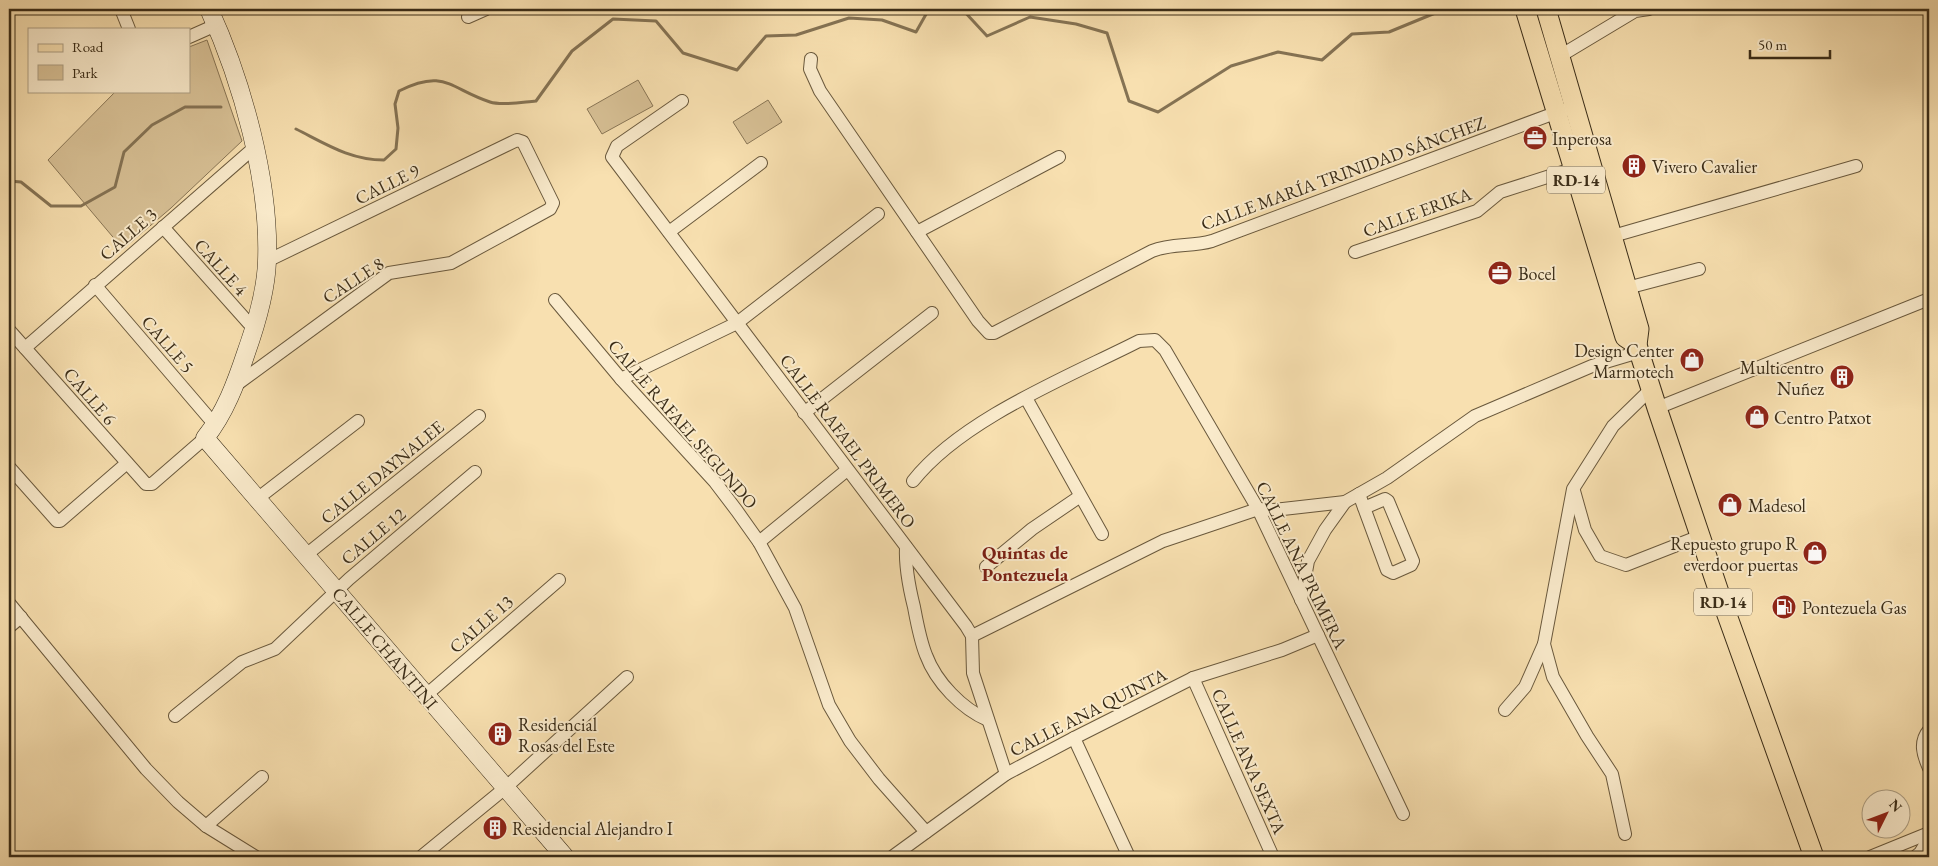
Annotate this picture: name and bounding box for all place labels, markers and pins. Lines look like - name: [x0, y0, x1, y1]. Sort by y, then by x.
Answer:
- office icon: Inperosa: [1522, 125, 1548, 151]
- place label: Inperosa: [1552, 127, 1613, 150]
- building icon: Vivero Cavalier: [1621, 153, 1647, 179]
- place label: Vivero Cavalier: [1652, 155, 1757, 178]
- office icon: Bocel: [1487, 260, 1513, 286]
- place label: Bocel: [1518, 262, 1556, 285]
- place label: Design Center Marmotech: [1574, 339, 1674, 383]
- shop icon: Design Center Marmotech: [1679, 347, 1705, 373]
- place label: Multicentro Nuñez: [1740, 356, 1824, 400]
- building icon: Multicentro Nuñez: [1829, 364, 1855, 390]
- shop icon: Centro Patxot: [1744, 404, 1770, 430]
- place label: Centro Patxot: [1774, 406, 1872, 429]
- shop icon: Madesol: [1717, 492, 1743, 518]
- place label: Madesol: [1748, 494, 1806, 517]
- place label: Repuesto grupo R everdoor puertas: [1670, 532, 1798, 576]
- shop icon: Repuesto grupo R everdoor puertas: [1802, 540, 1828, 566]
- fuel station icon: Pontezuela Gas: [1771, 594, 1797, 620]
- place label: Pontezuela Gas: [1802, 596, 1907, 619]
- place label: Residencial Rosas del Este: [518, 713, 615, 757]
- building icon: Residencial Rosas del Este: [487, 721, 513, 747]
- building icon: Residencial Alejandro I: [482, 815, 508, 841]
- place label: Residencial Alejandro I: [512, 817, 673, 840]

